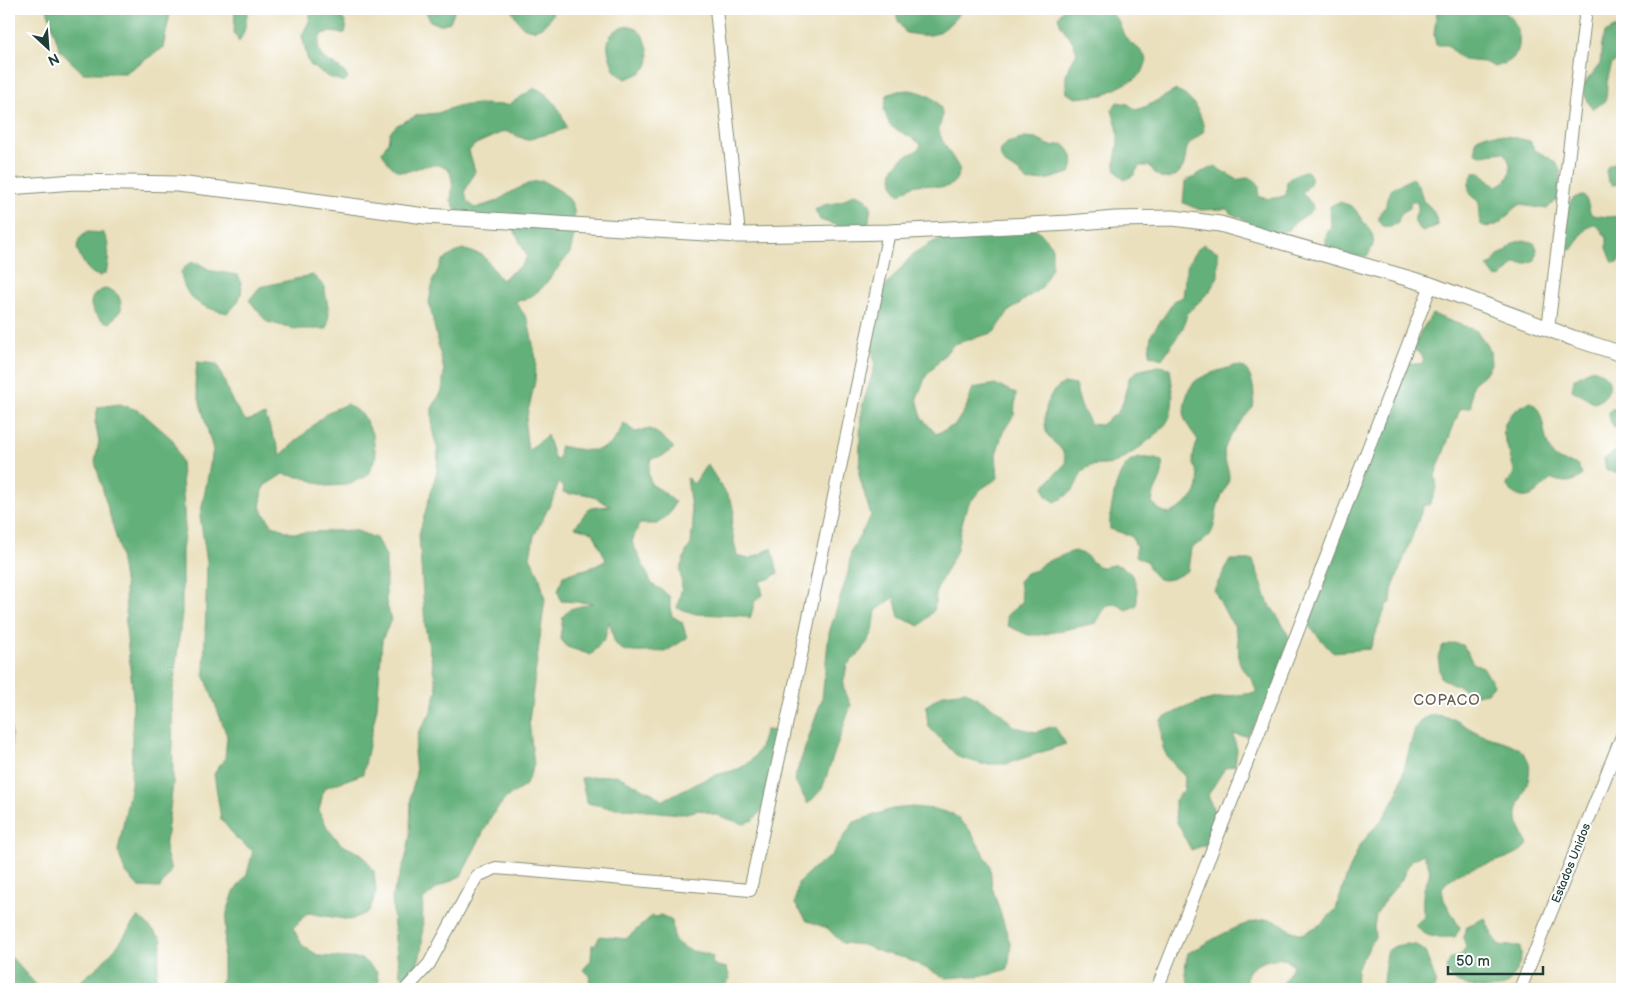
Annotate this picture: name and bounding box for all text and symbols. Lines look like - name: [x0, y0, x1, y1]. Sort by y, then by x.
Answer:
- north arrow: [22, 22, 72, 72]
- text: N: [45, 49, 62, 69]
- district label: COPACO: [1413, 691, 1481, 710]
- street label: Estados Unidos: [1549, 821, 1594, 905]
- scale bar: [1448, 943, 1544, 975]
- text: 50 m: [1456, 952, 1490, 971]

